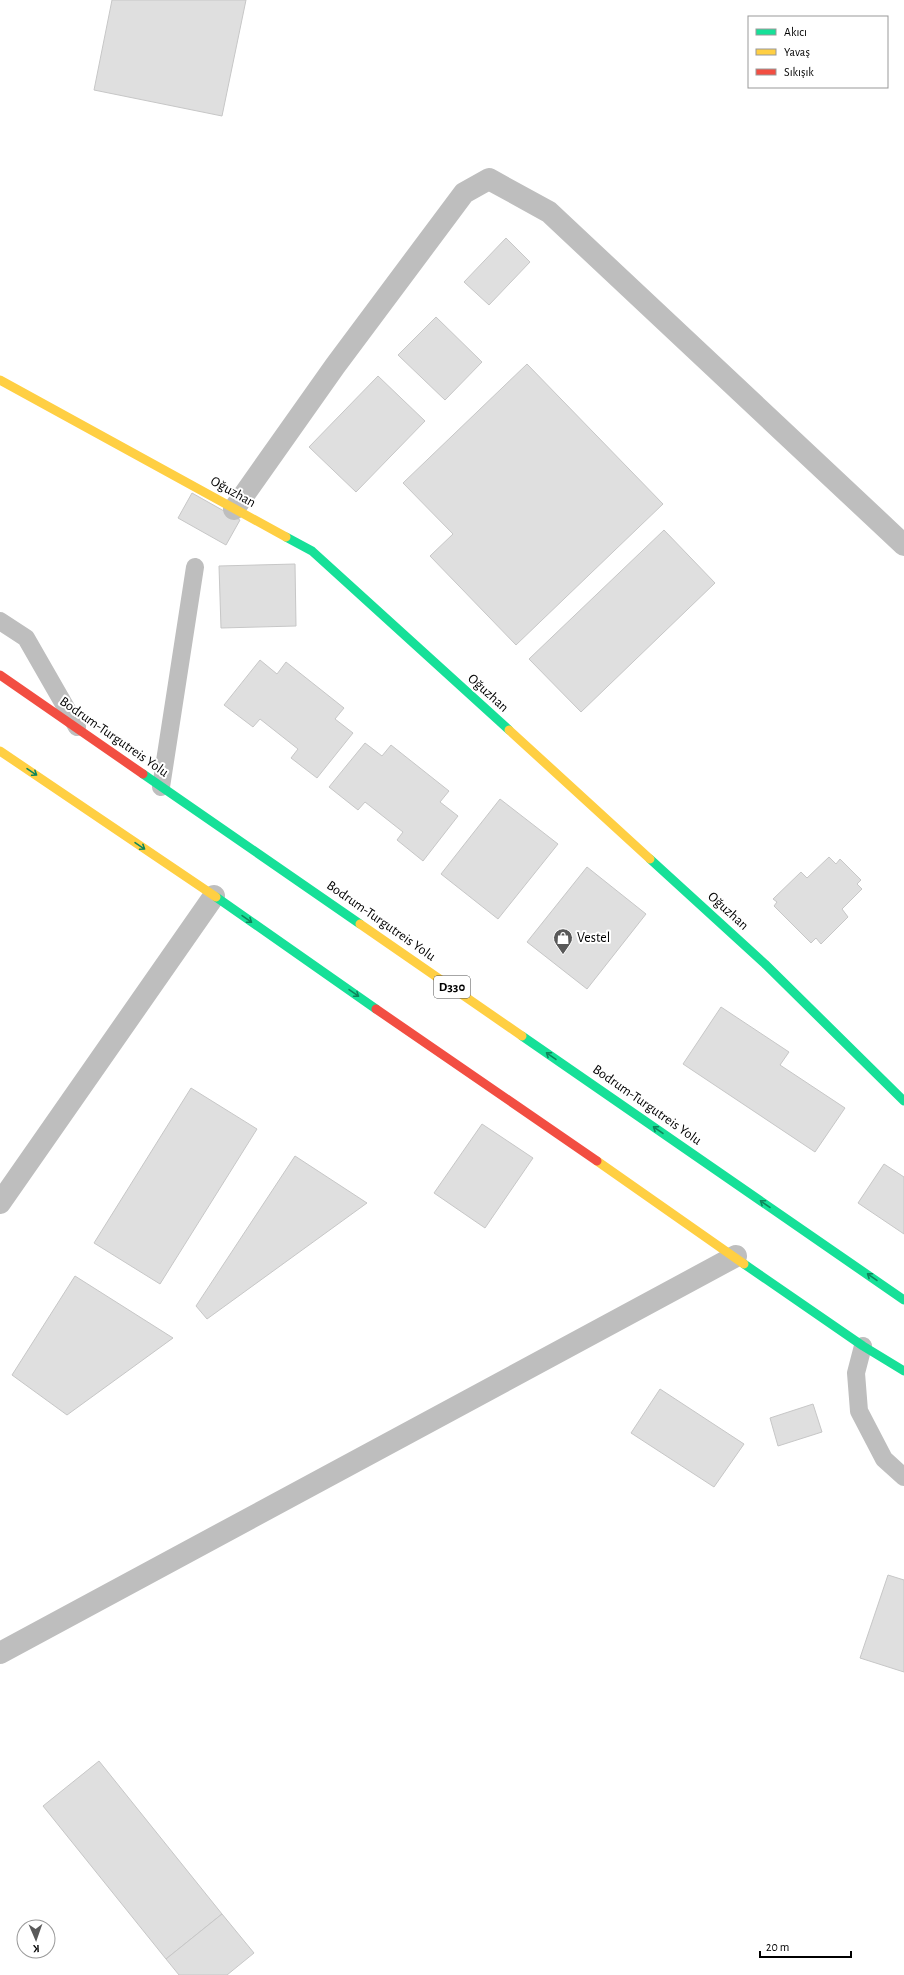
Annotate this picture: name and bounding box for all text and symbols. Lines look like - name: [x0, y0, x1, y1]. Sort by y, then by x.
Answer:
- legend: [748, 16, 888, 88]
- text: Akıcı: [784, 26, 807, 38]
- text: Yavaş: [784, 46, 810, 58]
- text: Sıkışık: [784, 66, 814, 78]
- street label: Oğuzhan: [208, 474, 258, 510]
- street label: Oğuzhan: [465, 671, 511, 715]
- street label: Bodrum-Turgutreis Yolu: [57, 694, 171, 780]
- one-way arrow: [26, 769, 38, 777]
- one-way arrow: [134, 842, 146, 850]
- street label: Bodrum-Turgutreis Yolu: [324, 878, 438, 964]
- street label: Oğuzhan: [705, 889, 751, 933]
- one-way arrow: [241, 915, 252, 923]
- shop icon: Vestel: [552, 927, 574, 955]
- place label: Vestel: [577, 931, 610, 945]
- road number: D330: [434, 976, 470, 998]
- one-way arrow: [348, 989, 359, 997]
- one-way arrow: [546, 1052, 557, 1060]
- street label: Bodrum-Turgutreis Yolu: [590, 1062, 704, 1148]
- one-way arrow: [653, 1126, 664, 1134]
- one-way arrow: [760, 1200, 771, 1208]
- one-way arrow: [867, 1273, 878, 1281]
- north arrow: [16, 1919, 56, 1959]
- scale bar: [760, 1933, 851, 1959]
- text: 20 m: [766, 1941, 789, 1953]
- text: K: [32, 1943, 40, 1954]

